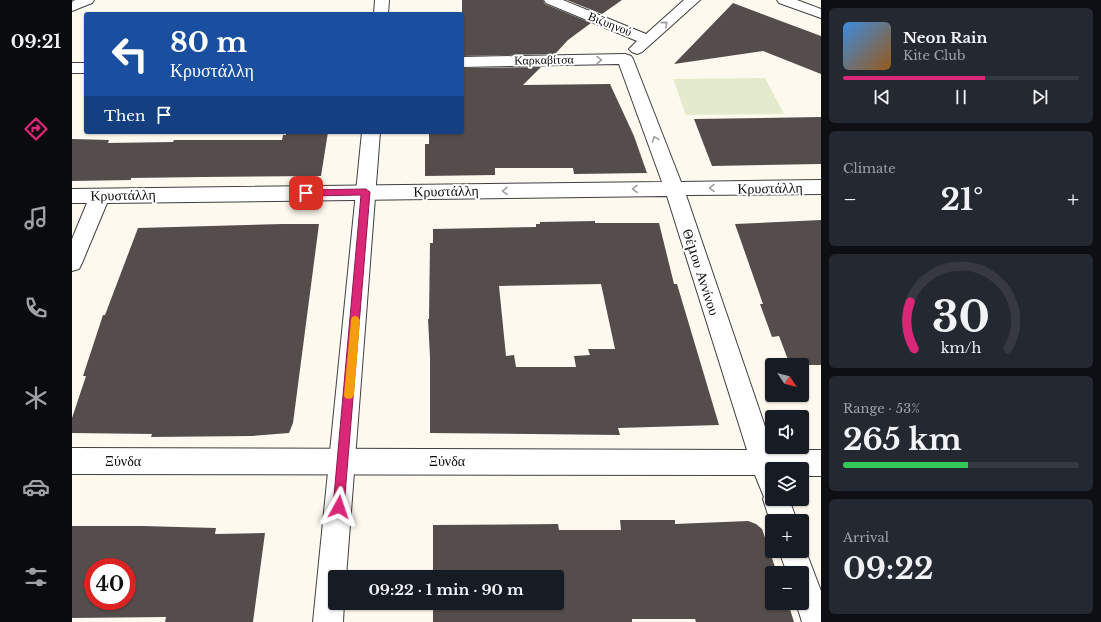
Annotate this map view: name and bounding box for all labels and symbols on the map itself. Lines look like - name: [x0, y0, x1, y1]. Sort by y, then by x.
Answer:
- street label: Βιζυηνού: [586, 8, 634, 39]
- one-way arrow: [660, 22, 668, 29]
- street label: Καρκαβίτσα: [514, 51, 575, 68]
- one-way arrow: [596, 55, 602, 64]
- one-way arrow: [651, 136, 660, 143]
- pin: [289, 176, 323, 210]
- street label: Κρυστάλλη: [737, 178, 803, 198]
- street label: Κρυστάλλη: [413, 181, 479, 201]
- one-way arrow: [709, 184, 715, 193]
- street label: Κρυστάλλη: [90, 185, 156, 205]
- one-way arrow: [632, 185, 638, 193]
- one-way arrow: [502, 187, 508, 195]
- street label: Θέμου Αννίνου: [679, 227, 723, 318]
- north arrow: [765, 358, 809, 402]
- street label: Ξύνδα: [105, 452, 142, 470]
- street label: Ξύνδα: [429, 452, 466, 470]
- position arrow: [318, 486, 360, 528]
- speed limit sign: 40: [84, 558, 136, 610]

